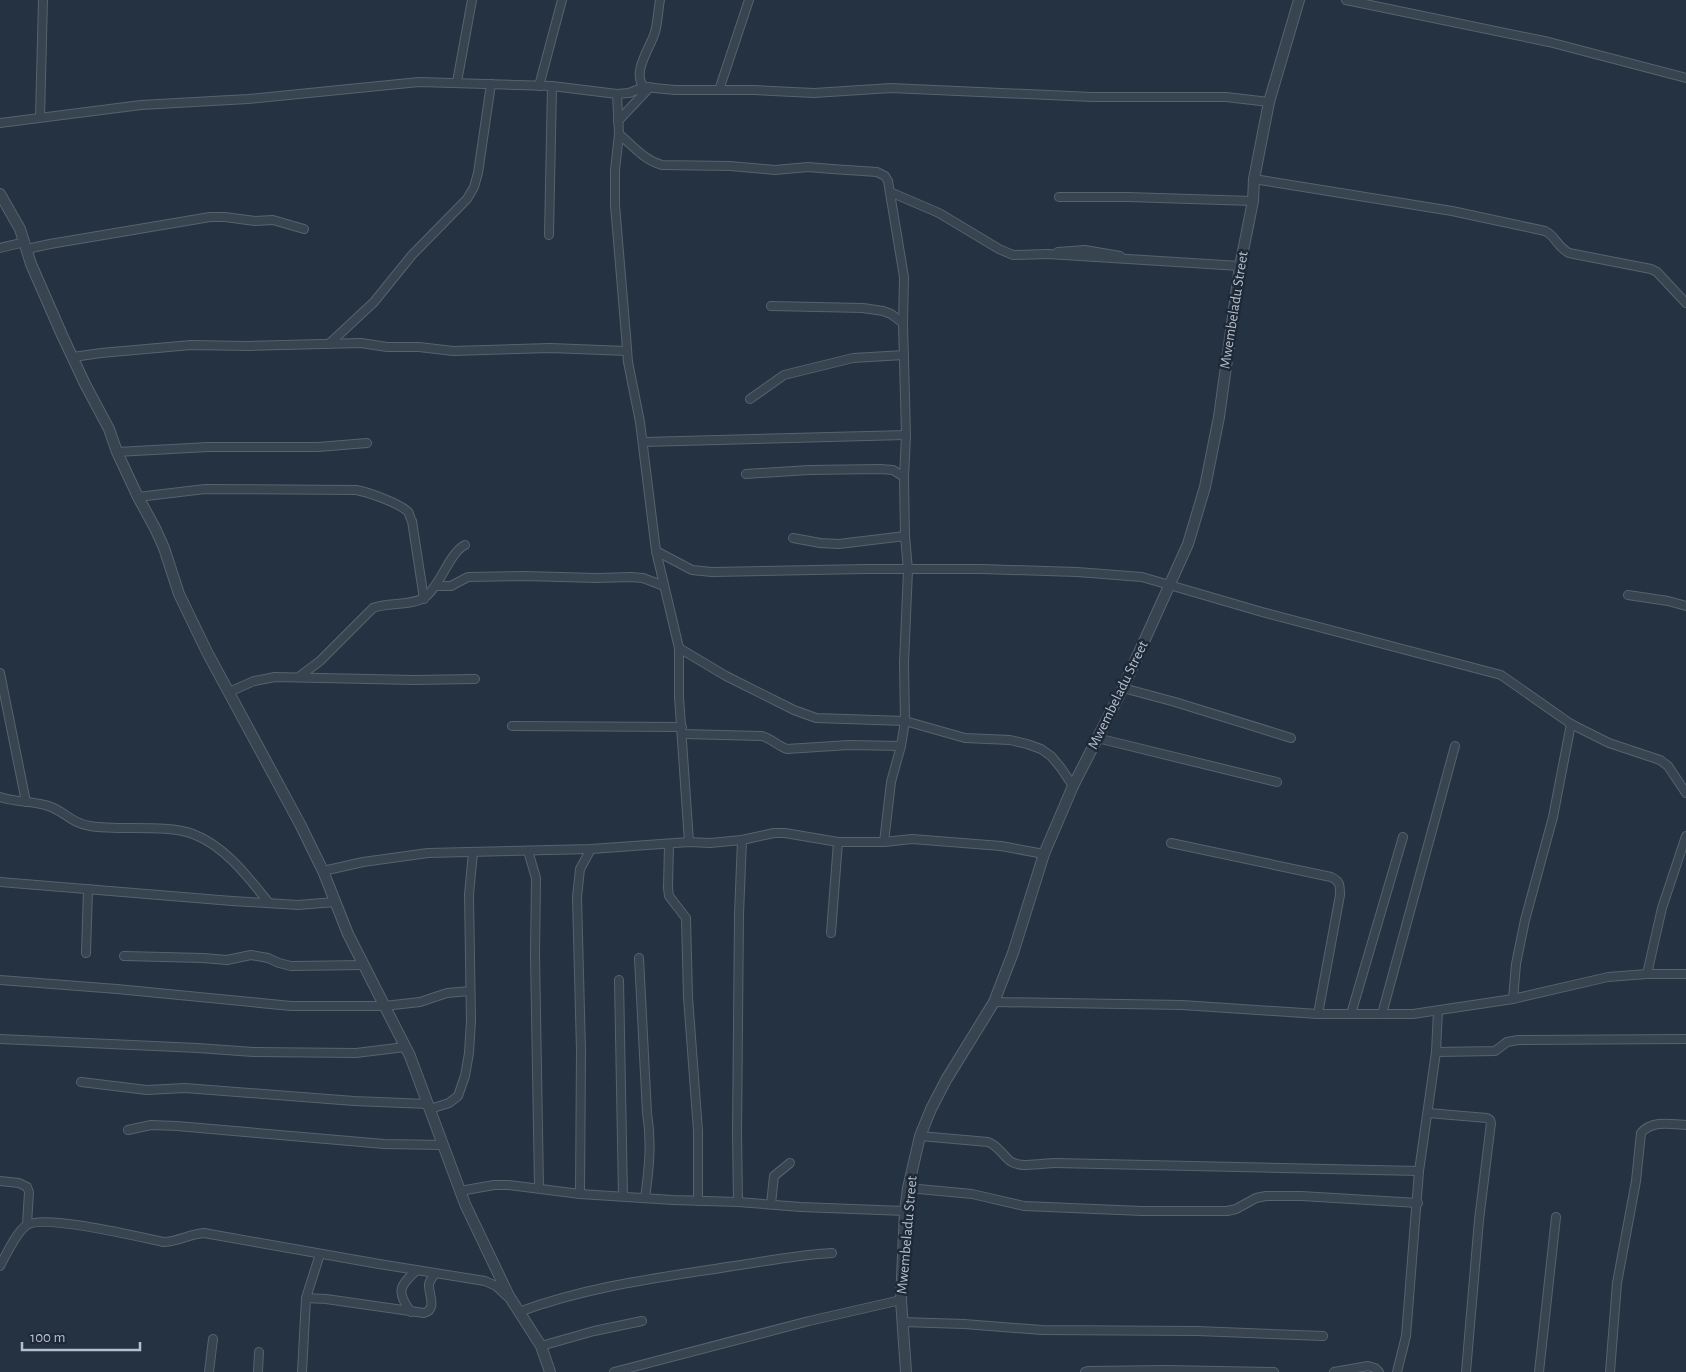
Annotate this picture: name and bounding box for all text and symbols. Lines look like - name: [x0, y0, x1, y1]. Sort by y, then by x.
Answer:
- street label: Mwembeladu Street: [1217, 250, 1251, 370]
- street label: Mwembeladu Street: [1085, 638, 1151, 752]
- street label: Mwembeladu Street: [894, 1175, 920, 1295]
- scale bar: [22, 1320, 140, 1352]
- text: 100 m: [30, 1330, 65, 1345]

